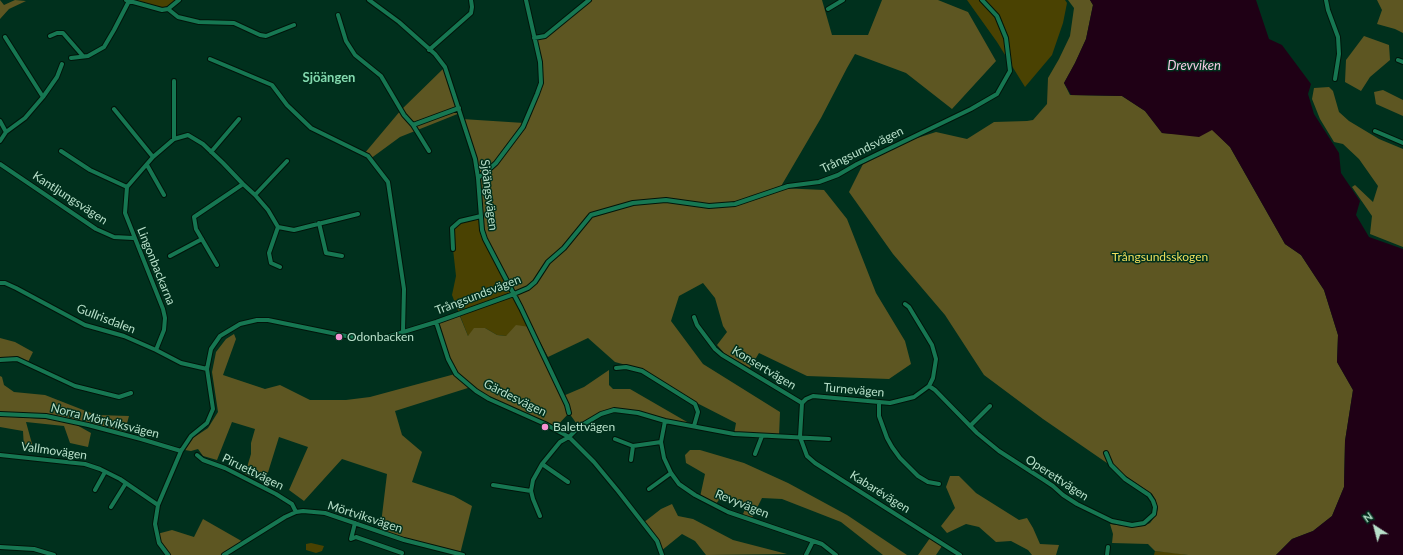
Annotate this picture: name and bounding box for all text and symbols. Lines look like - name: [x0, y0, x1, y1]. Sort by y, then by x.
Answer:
- water label: Drevviken: [1167, 58, 1221, 74]
- district label: Sjöängen: [303, 70, 355, 86]
- street label: Trångsundsvägen: [818, 124, 906, 176]
- street label: Sjöängsvägen: [478, 159, 500, 231]
- street label: Kantljungsvägen: [30, 168, 110, 228]
- street label: Lingonbackarna: [134, 225, 178, 307]
- park label: Trångsundsskogen: [1112, 250, 1208, 264]
- street label: Trångsundsvägen: [433, 272, 523, 318]
- street label: Gullrisdalen: [74, 301, 138, 337]
- place label: Odonbacken: [347, 330, 414, 344]
- marker: Odonbacken: [334, 332, 344, 342]
- street label: Konsertvägen: [729, 343, 799, 393]
- street label: Gärdesvägen: [481, 377, 549, 419]
- street label: Turnevägen: [823, 380, 885, 400]
- street label: Norra Mörtviksvägen: [49, 401, 161, 441]
- place label: Balettvägen: [553, 420, 615, 434]
- marker: Balettvägen: [540, 422, 550, 432]
- street label: Vallmovägen: [20, 439, 88, 463]
- street label: Piruettvägen: [220, 451, 286, 493]
- street label: Operettvägen: [1023, 452, 1091, 504]
- street label: Kabarévägen: [847, 468, 913, 516]
- street label: Revyvägen: [713, 487, 771, 521]
- street label: Mörtviksvägen: [326, 498, 404, 536]
- north arrow: [1355, 507, 1395, 547]
- text: N: [1360, 509, 1375, 525]

